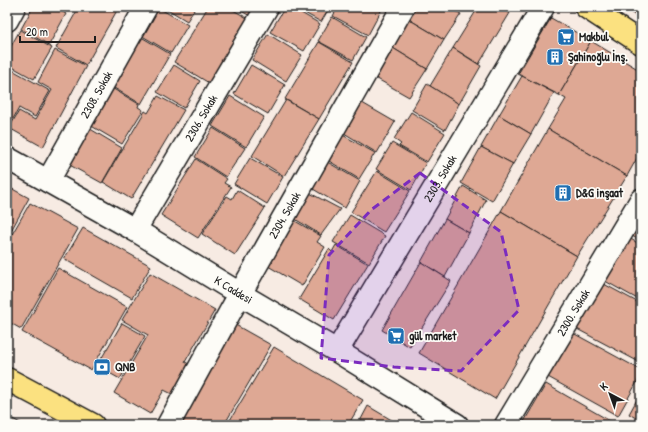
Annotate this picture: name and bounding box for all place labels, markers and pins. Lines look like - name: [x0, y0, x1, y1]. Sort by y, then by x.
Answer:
- supermarket icon: Makbul: [556, 27, 576, 47]
- place label: Makbul: [579, 28, 610, 45]
- building icon: Şahinoğlu İnş.: [545, 47, 565, 67]
- place label: Şahinoğlu İnş.: [568, 48, 628, 66]
- building icon: D&G inşaat: [553, 183, 573, 203]
- place label: D&G inşaat: [576, 184, 624, 201]
- supermarket icon: gül market: [386, 326, 406, 346]
- place label: gül market: [409, 327, 457, 345]
- bank icon: QNB: [92, 357, 112, 377]
- place label: QNB: [115, 358, 135, 375]

